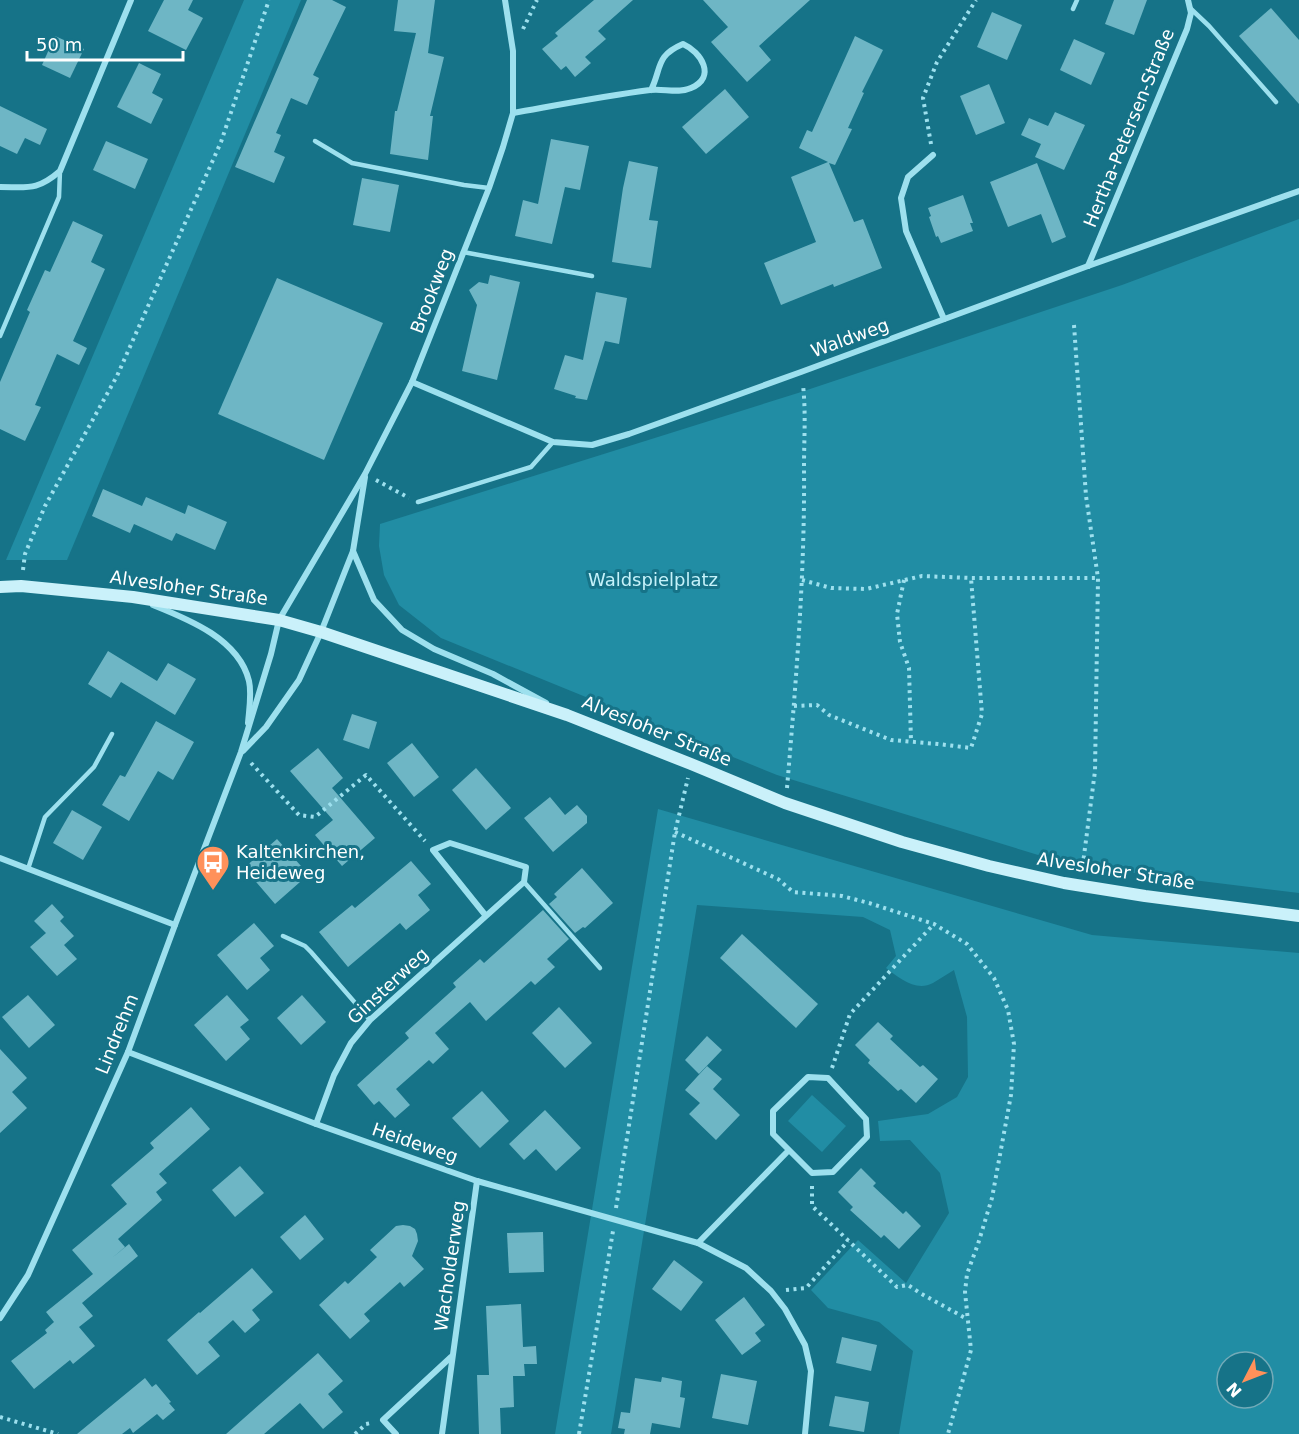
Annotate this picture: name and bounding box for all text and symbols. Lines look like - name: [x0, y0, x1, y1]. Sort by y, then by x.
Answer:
- scale bar: [27, 24, 183, 62]
- street label: Hertha-Petersen-Straße: [1079, 25, 1178, 230]
- text: 50 m: [36, 34, 82, 55]
- street label: Brookweg: [406, 245, 457, 336]
- street label: Waldweg: [808, 314, 892, 361]
- street label: Alvesloher Straße: [109, 566, 269, 609]
- park label: Waldspielplatz: [588, 569, 718, 590]
- street label: Alvesloher Straße: [579, 691, 735, 770]
- place label: Kaltenkirchen, Heideweg: [236, 841, 365, 883]
- bus stop icon: Kaltenkirchen, Heideweg: [195, 844, 231, 891]
- street label: Alvesloher Straße: [1036, 848, 1196, 893]
- street label: Ginsterweg: [343, 943, 432, 1028]
- street label: Lindrehm: [91, 991, 142, 1077]
- street label: Heideweg: [370, 1118, 461, 1167]
- street label: Wacholderweg: [430, 1199, 469, 1333]
- north arrow: [1215, 1350, 1275, 1410]
- text: N: [1223, 1378, 1246, 1401]

